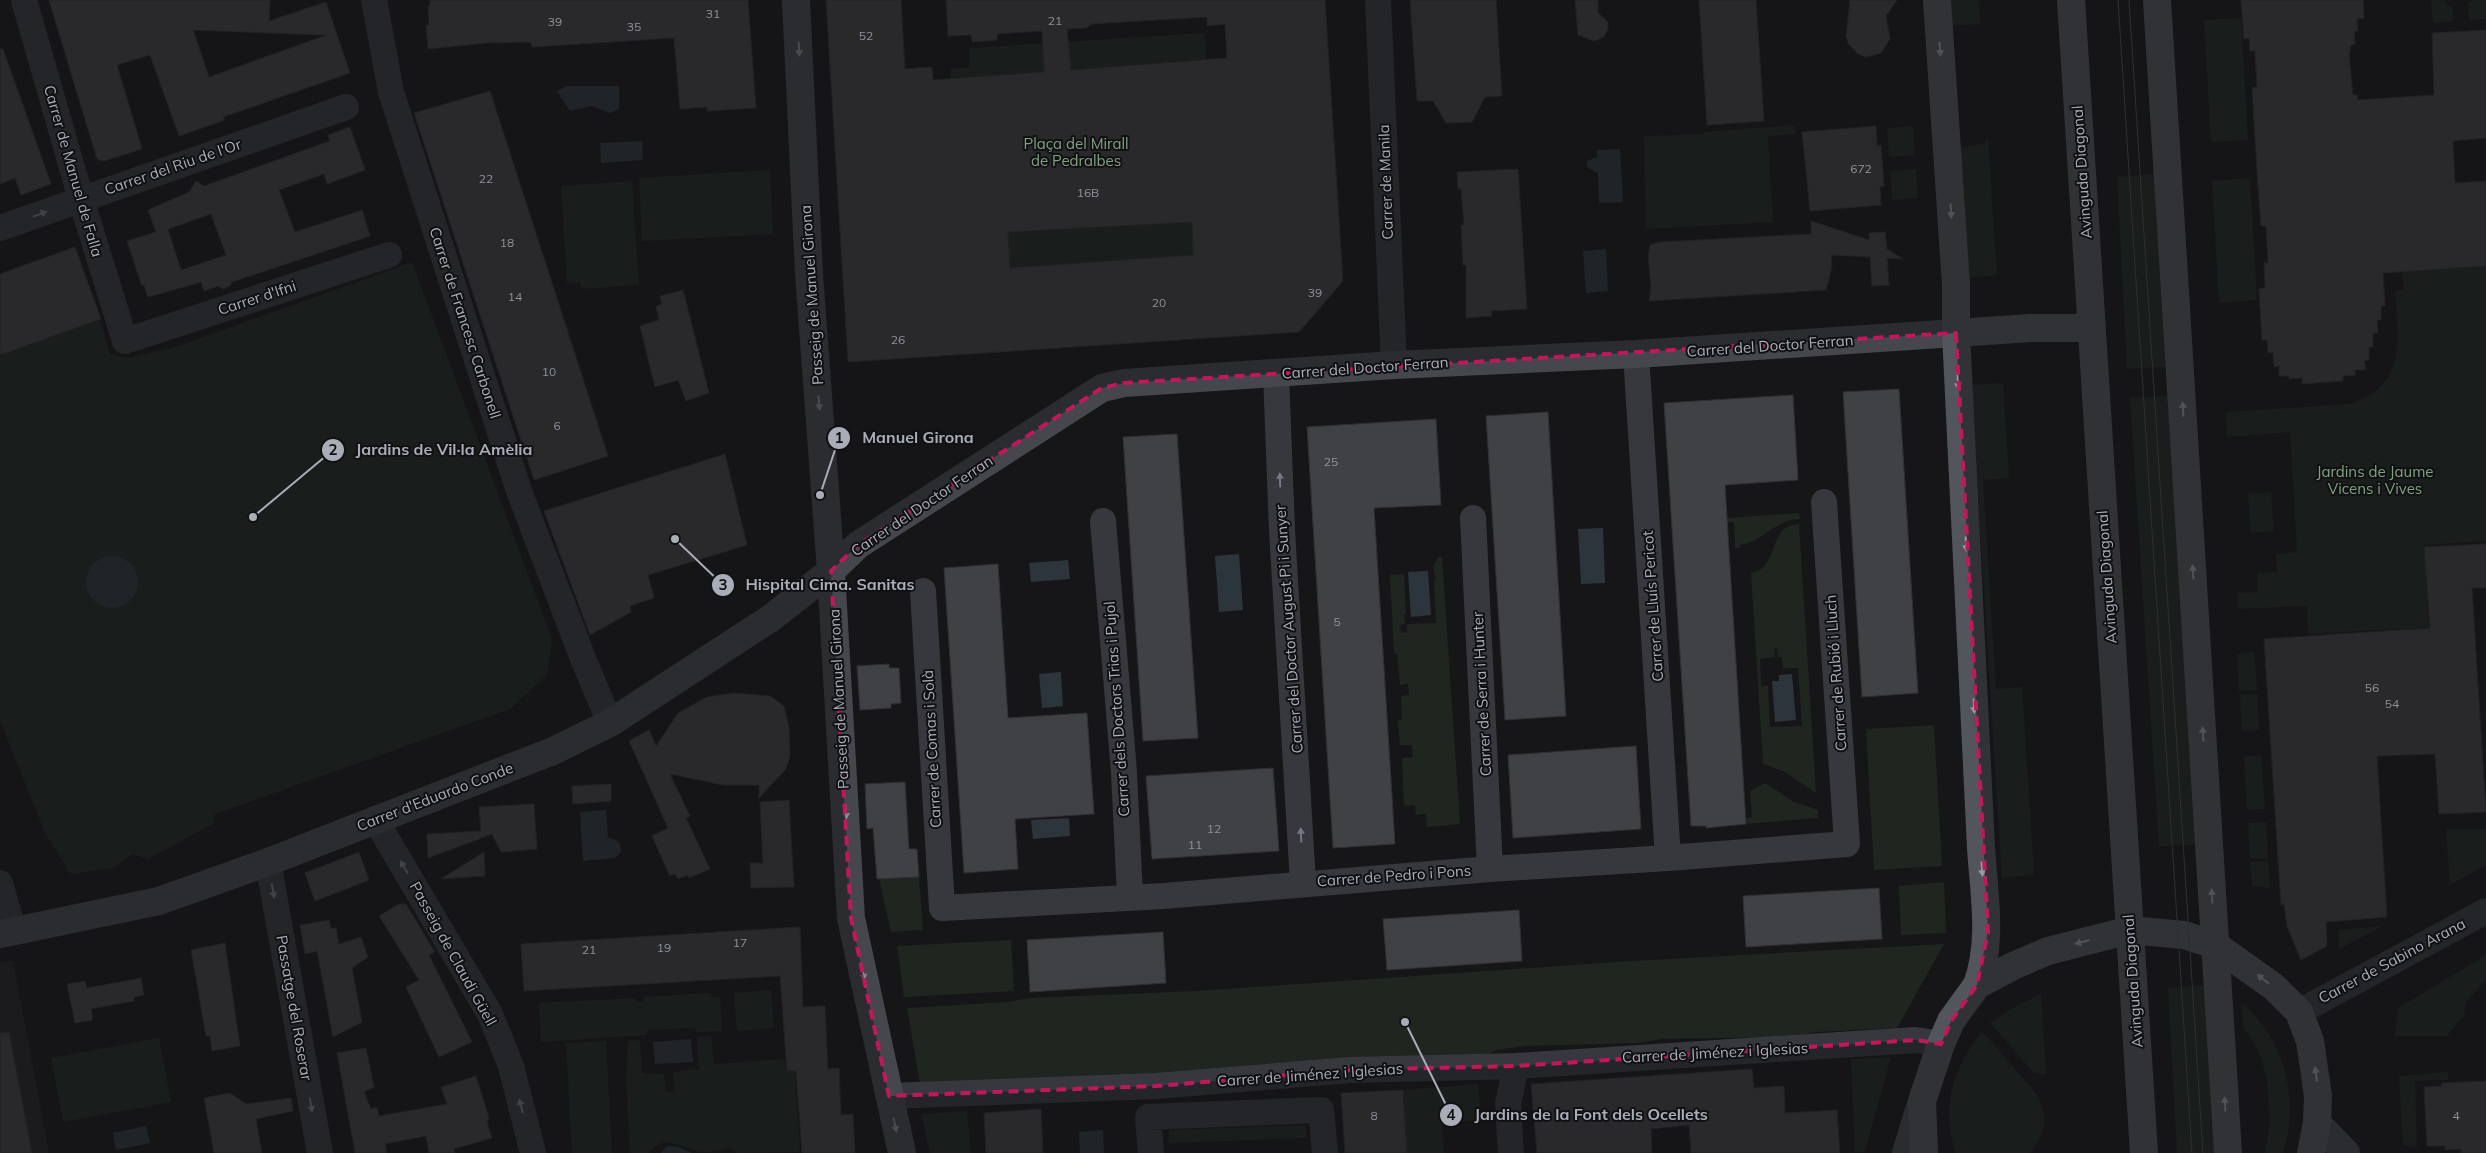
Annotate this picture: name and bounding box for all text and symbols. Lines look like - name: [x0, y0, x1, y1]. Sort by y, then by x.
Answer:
- house number: 31: [706, 6, 720, 21]
- house number: 21: [1048, 13, 1062, 28]
- house number: 39: [548, 14, 562, 29]
- house number: 35: [627, 19, 641, 34]
- house number: 52: [859, 28, 873, 43]
- one-way arrow: [795, 41, 803, 57]
- one-way arrow: [1937, 41, 1945, 57]
- street label: Carrer de Manuel de Falla: [40, 83, 107, 259]
- street label: Avinguda Diagonal: [2067, 105, 2096, 239]
- street label: Carrer de Manila: [1374, 124, 1397, 240]
- street label: Carrer del Riu de l'Or: [102, 134, 244, 199]
- park label: Plaça del Mirall de Pedralbes: [1023, 134, 1129, 170]
- house number: 672: [1850, 161, 1872, 176]
- house number: 22: [479, 171, 493, 186]
- house number: 16B: [1077, 185, 1099, 200]
- one-way arrow: [1947, 203, 1955, 219]
- street label: Passeig de Manuel Girona: [796, 204, 827, 386]
- one-way arrow: [33, 210, 48, 217]
- street label: Carrer de Francesc Carbonell: [426, 225, 505, 421]
- house number: 18: [500, 235, 514, 250]
- street label: Carrer d'Ifni: [215, 276, 298, 319]
- house number: 39: [1308, 285, 1322, 300]
- house number: 14: [508, 289, 522, 304]
- house number: 20: [1152, 295, 1166, 310]
- street label: Carrer del Doctor Ferran: [1686, 330, 1854, 361]
- house number: 26: [891, 332, 905, 347]
- street label: Carrer del Doctor Ferran: [1281, 352, 1449, 383]
- house number: 10: [542, 364, 556, 379]
- one-way arrow: [1955, 374, 1963, 390]
- one-way arrow: [816, 395, 824, 411]
- one-way arrow: [2178, 401, 2186, 417]
- house number: 6: [553, 418, 561, 433]
- callout: Manuel Girona: [827, 422, 983, 453]
- text: Manuel Girona: [862, 427, 974, 447]
- text: 1: [834, 428, 844, 447]
- callout: Jardins de Vil·la Amèlia: [321, 434, 543, 465]
- text: Jardins de Vil·la Amèlia: [356, 439, 532, 459]
- text: 2: [328, 440, 338, 459]
- street label: Carrer del Doctor Ferran: [847, 451, 996, 560]
- house number: 25: [1324, 454, 1338, 469]
- park label: Jardins de Jaume Vicens i Vives: [2317, 462, 2434, 498]
- one-way arrow: [1276, 472, 1284, 488]
- street label: Carrer del Doctor August Pi i Sunyer: [1270, 504, 1307, 754]
- street label: Avinguda Diagonal: [2092, 510, 2121, 644]
- street label: Carrer de Lluís Pericot: [1638, 530, 1667, 682]
- one-way arrow: [1963, 536, 1971, 552]
- one-way arrow: [2188, 563, 2196, 579]
- callout: Hispital Cima. Sanitas: [711, 569, 925, 600]
- text: Hispital Cima. Sanitas: [745, 574, 915, 594]
- text: 3: [718, 575, 728, 594]
- street label: Carrer de Rubió i Lluch: [1821, 594, 1850, 752]
- street label: Carrer dels Doctors Trias i Pujol: [1099, 601, 1134, 817]
- street label: Passeig de Manuel Girona: [824, 609, 853, 790]
- street label: Carrer de Serra i Hunter: [1468, 611, 1495, 777]
- house number: 5: [1333, 614, 1341, 629]
- street label: Carrer de Comas i Solà: [918, 670, 945, 829]
- house number: 56: [2365, 680, 2379, 695]
- house number: 54: [2385, 696, 2399, 711]
- one-way arrow: [1970, 699, 1978, 715]
- one-way arrow: [2198, 725, 2206, 741]
- street label: Carrer d'Eduardo Conde: [354, 758, 516, 835]
- one-way arrow: [842, 805, 850, 821]
- house number: 12: [1207, 821, 1221, 836]
- one-way arrow: [1296, 827, 1304, 843]
- house number: 11: [1188, 837, 1202, 852]
- one-way arrow: [399, 860, 408, 873]
- street label: Carrer de Pedro i Pons: [1316, 861, 1472, 890]
- one-way arrow: [1978, 861, 1986, 877]
- street label: Passeig de Claudi Güell: [406, 878, 501, 1029]
- one-way arrow: [269, 883, 277, 899]
- one-way arrow: [2208, 888, 2216, 904]
- street label: Avinguda Diagonal: [2118, 914, 2147, 1048]
- street label: Carrer de Sabino Arana: [2315, 914, 2469, 1007]
- street label: Passatge del Roserar: [272, 934, 317, 1083]
- house number: 17: [733, 935, 747, 950]
- one-way arrow: [2075, 938, 2090, 946]
- house number: 19: [657, 940, 671, 955]
- house number: 21: [582, 942, 596, 957]
- one-way arrow: [859, 966, 867, 981]
- one-way arrow: [2257, 973, 2270, 984]
- street label: Carrer de Jiménez i Iglesias: [1621, 1038, 1809, 1067]
- street label: Carrer de Jiménez i Iglesias: [1216, 1059, 1404, 1090]
- one-way arrow: [2311, 1066, 2319, 1082]
- one-way arrow: [2221, 1096, 2229, 1112]
- one-way arrow: [307, 1097, 315, 1112]
- one-way arrow: [517, 1098, 525, 1113]
- callout: Jardins de la Font dels Ocellets: [1439, 1099, 1717, 1130]
- text: Jardins de la Font dels Ocellets: [1474, 1104, 1708, 1124]
- text: 4: [1446, 1105, 1456, 1124]
- house number: 8: [1370, 1108, 1378, 1123]
- house number: 4: [2452, 1108, 2460, 1123]
- one-way arrow: [892, 1117, 900, 1133]

